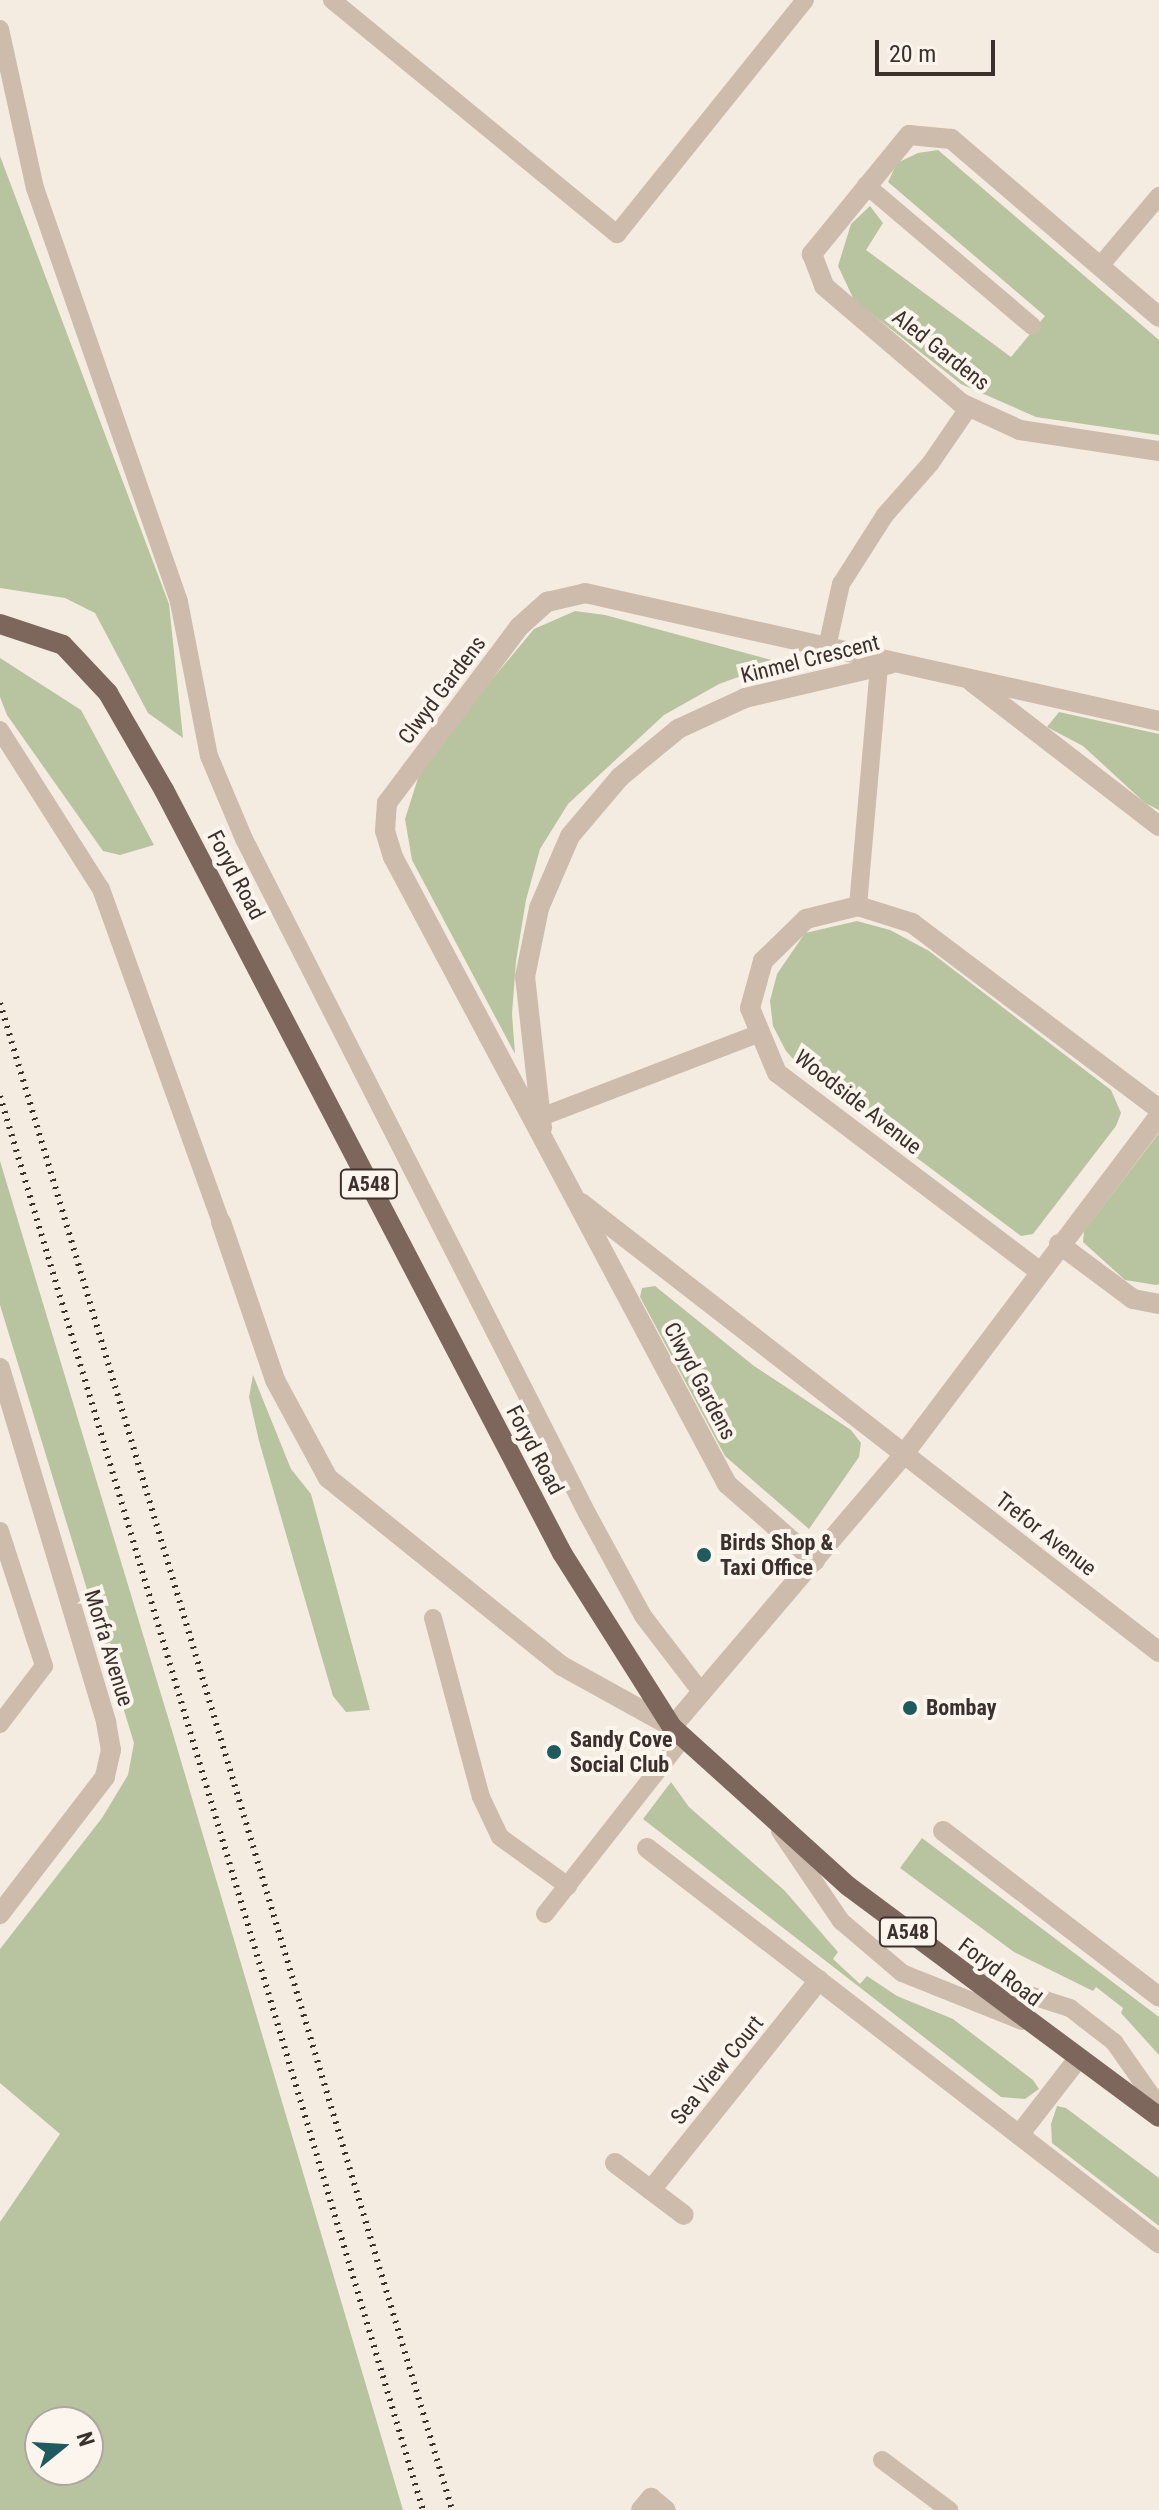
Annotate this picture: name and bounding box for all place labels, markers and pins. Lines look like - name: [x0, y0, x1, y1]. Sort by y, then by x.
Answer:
- place label: Birds Shop & Taxi Office: [720, 1529, 833, 1580]
- marker: Birds Shop & Taxi Office: [695, 1546, 713, 1564]
- place label: Bombay: [926, 1695, 997, 1721]
- marker: Bombay: [901, 1699, 919, 1717]
- place label: Sandy Cove Social Club: [570, 1726, 672, 1778]
- marker: Sandy Cove Social Club: [545, 1743, 563, 1761]

